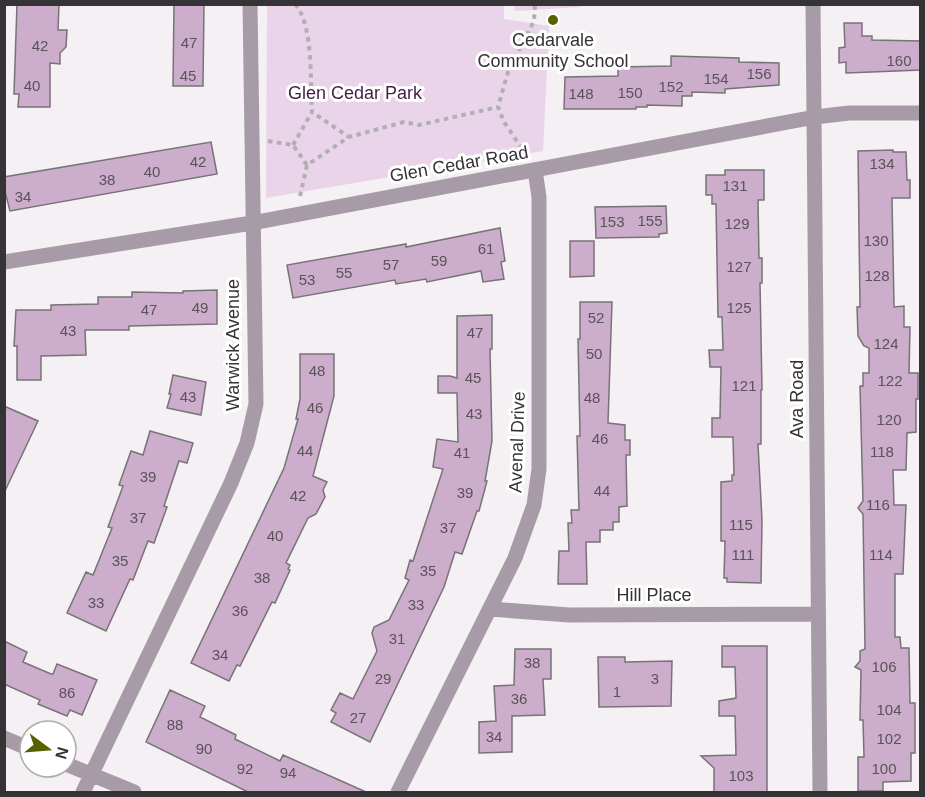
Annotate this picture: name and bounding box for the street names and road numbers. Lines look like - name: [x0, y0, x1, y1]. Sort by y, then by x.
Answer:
- street label: Glen Cedar Road: [388, 142, 530, 186]
- street label: Warwick Avenue: [223, 279, 243, 411]
- street label: Ava Road: [787, 360, 807, 438]
- street label: Avenal Drive: [505, 391, 529, 493]
- street label: Hill Place: [616, 585, 692, 605]

